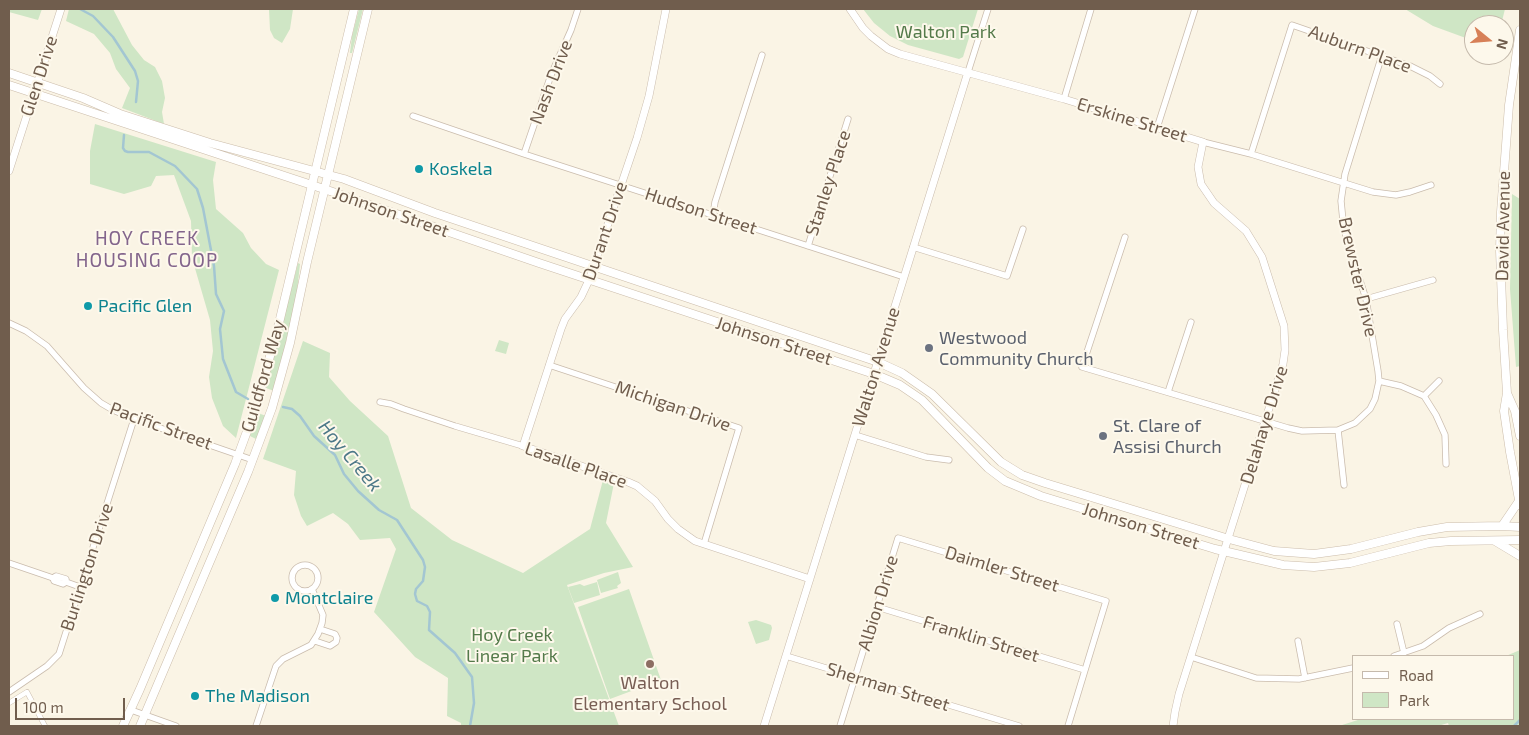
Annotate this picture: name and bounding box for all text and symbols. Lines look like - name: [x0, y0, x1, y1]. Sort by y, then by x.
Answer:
- north arrow: [1464, 15, 1514, 65]
- street label: Auburn Place: [1306, 20, 1414, 78]
- park label: Walton Park: [896, 21, 996, 43]
- street label: Glen Drive: [16, 33, 62, 119]
- street label: Nash Drive: [525, 37, 577, 127]
- text: N: [1493, 37, 1512, 52]
- street label: Erskine Street: [1074, 93, 1190, 147]
- street label: Stanley Place: [801, 127, 855, 239]
- place label: Koskela: [429, 158, 493, 180]
- marker: Koskela: [413, 163, 425, 175]
- street label: David Avenue: [1491, 171, 1515, 281]
- street label: Durant Drive: [578, 179, 632, 283]
- street label: Johnson Street: [330, 182, 452, 242]
- street label: Hudson Street: [642, 183, 760, 239]
- street label: Brewster Drive: [1334, 215, 1382, 339]
- district label: HOY CREEK HOUSING COOP: [74, 228, 220, 272]
- place label: Pacific Glen: [98, 295, 192, 317]
- marker: Pacific Glen: [82, 300, 94, 312]
- street label: Walton Avenue: [848, 305, 904, 429]
- street label: Johnson Street: [713, 312, 835, 370]
- street label: Guildford Way: [237, 317, 289, 435]
- place label: Westwood Community Church: [939, 327, 1094, 369]
- marker: Westwood Community Church: [923, 342, 935, 354]
- street label: Delahaye Drive: [1236, 363, 1292, 487]
- street label: Michigan Drive: [612, 376, 734, 436]
- street label: Pacific Street: [107, 397, 215, 455]
- place label: St. Clare of Assisi Church: [1113, 415, 1222, 458]
- water label: Hoy Creek: [314, 416, 386, 496]
- marker: St. Clare of Assisi Church: [1097, 430, 1109, 442]
- street label: Lasalle Place: [522, 437, 630, 493]
- street label: Johnson Street: [1080, 498, 1202, 554]
- street label: Burlington Drive: [56, 500, 118, 634]
- street label: Daimler Street: [942, 541, 1062, 597]
- street label: Albion Drive: [853, 553, 903, 653]
- place label: Montclaire: [285, 587, 373, 609]
- marker: Montclaire: [269, 592, 281, 604]
- street label: Franklin Street: [920, 611, 1042, 667]
- park label: Hoy Creek Linear Park: [466, 624, 558, 666]
- legend: [1352, 655, 1514, 720]
- marker: Walton Elementary School: [644, 658, 656, 670]
- street label: Sherman Street: [824, 658, 952, 716]
- text: Road: [1399, 666, 1434, 684]
- place label: Walton Elementary School: [573, 672, 727, 714]
- place label: The Madison: [205, 685, 310, 707]
- scale bar: [18, 688, 128, 720]
- marker: The Madison: [189, 690, 201, 702]
- text: Park: [1399, 691, 1430, 709]
- text: 100 m: [23, 698, 64, 716]

